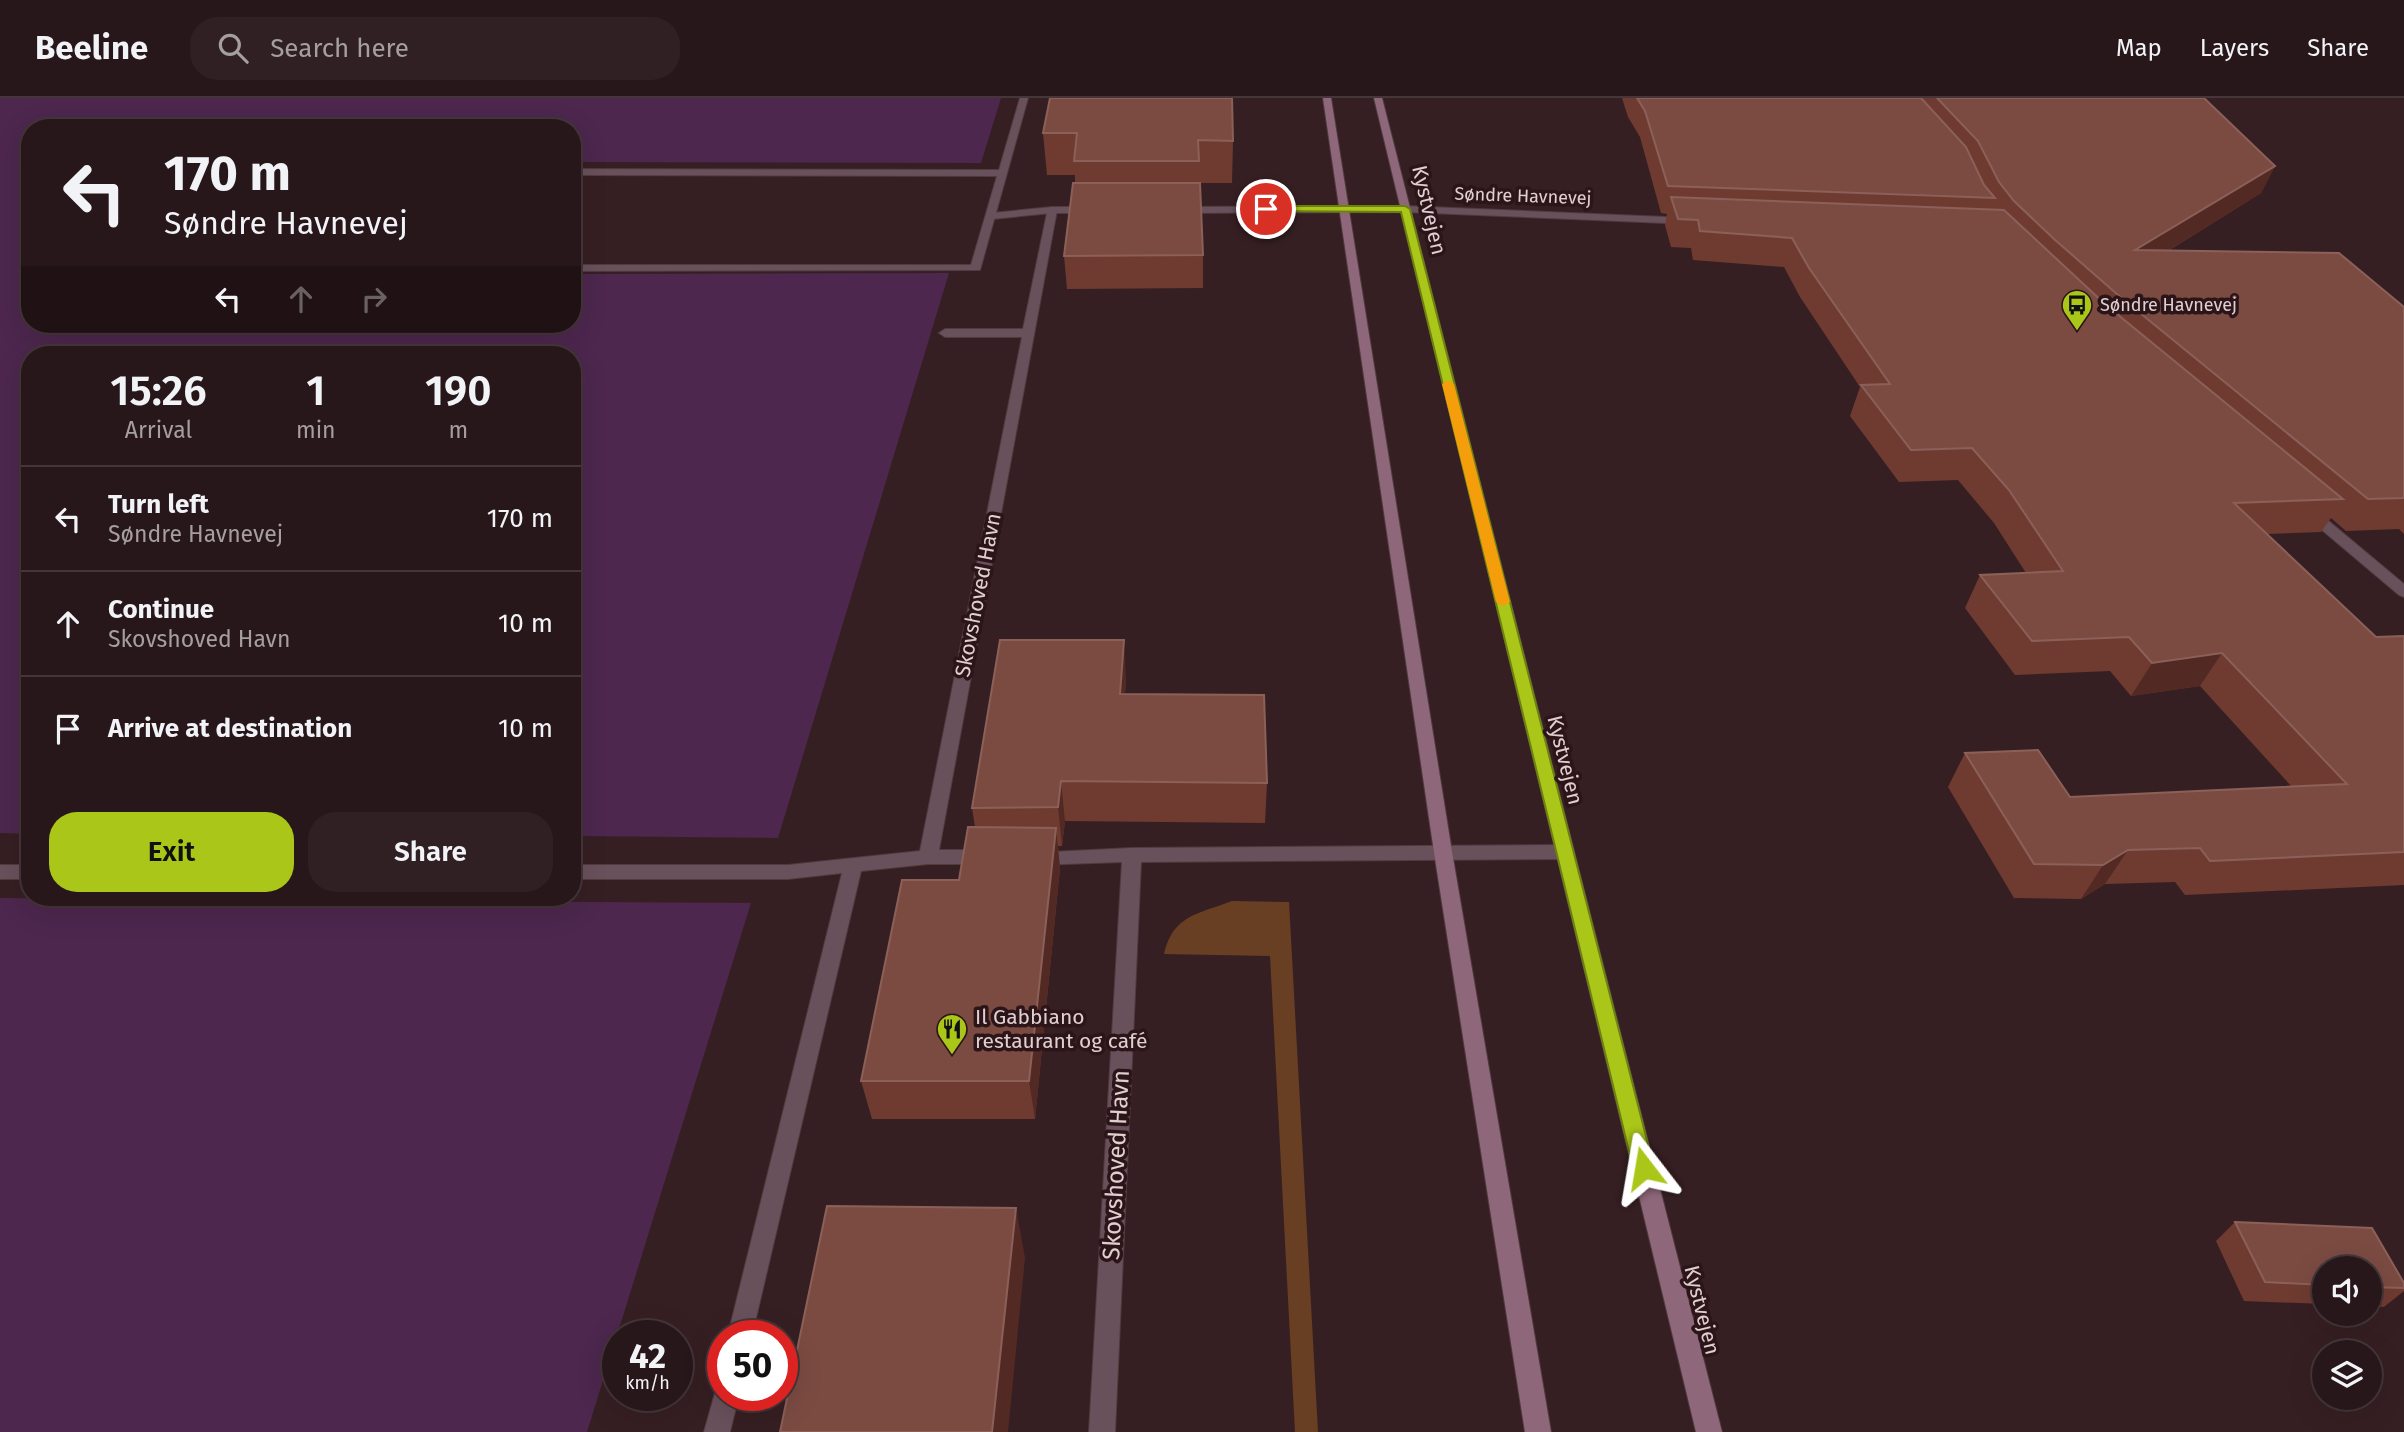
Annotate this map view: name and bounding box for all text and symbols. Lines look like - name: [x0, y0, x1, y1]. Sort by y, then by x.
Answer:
- search box: [190, 17, 680, 80]
- text: Beeline: [35, 28, 148, 68]
- icon: search: [214, 29, 252, 67]
- text: Search here: [270, 33, 409, 64]
- text: Map: [2116, 34, 2162, 62]
- text: Layers: [2200, 34, 2269, 62]
- text: Share: [2307, 34, 2369, 62]
- text: 170 m: [164, 144, 291, 203]
- icon: left: [49, 147, 140, 238]
- street label: Kystvejen: [1406, 163, 1452, 257]
- pin: [1236, 179, 1296, 239]
- street label: Søndre Havnevej: [1454, 183, 1592, 209]
- icon: arrive: [1247, 190, 1285, 228]
- text: Søndre Havnevej: [164, 204, 408, 242]
- icon: left: [209, 280, 247, 318]
- icon: ahead: [282, 280, 320, 318]
- icon: right: [355, 280, 393, 318]
- bus stop icon: Søndre Havnevej: [2060, 288, 2094, 332]
- place label: Søndre Havnevej: [2100, 294, 2237, 316]
- text: 15:26: [110, 366, 207, 416]
- text: 1: [306, 366, 325, 416]
- text: 190: [425, 366, 492, 416]
- text: Arrival: [125, 416, 192, 444]
- text: min: [296, 416, 336, 444]
- text: m: [448, 416, 468, 444]
- text: Turn left: [108, 489, 209, 520]
- icon: left: [49, 500, 87, 538]
- text: 170 m: [487, 503, 553, 534]
- street label: Skovshoved Havn: [949, 511, 1007, 679]
- text: Søndre Havnevej: [108, 520, 283, 548]
- text: Continue: [108, 594, 214, 625]
- icon: ahead: [49, 605, 87, 643]
- text: 10 m: [498, 608, 553, 639]
- text: Skovshoved Havn: [108, 625, 290, 653]
- icon: arrive: [49, 710, 87, 748]
- text: Arrive at destination: [108, 713, 352, 744]
- text: 10 m: [498, 713, 553, 744]
- street label: Kystvejen: [1541, 713, 1589, 807]
- button: Exit: [49, 812, 294, 892]
- button: Share: [308, 812, 553, 892]
- place label: Il Gabbiano restaurant og café: [975, 1004, 1147, 1054]
- restaurant icon: Il Gabbiano restaurant og café: [935, 1012, 969, 1056]
- street label: Skovshoved Havn: [1097, 1069, 1135, 1261]
- position arrow: [1607, 1131, 1681, 1205]
- map controls: [2312, 1256, 2382, 1410]
- button: sound: [2312, 1256, 2382, 1326]
- street label: Kystvejen: [1678, 1263, 1726, 1357]
- speed limit sign: 50: [707, 1320, 798, 1411]
- text: 42: [629, 1335, 666, 1377]
- button: layers: [2312, 1340, 2382, 1410]
- text: km/h: [625, 1372, 670, 1394]

